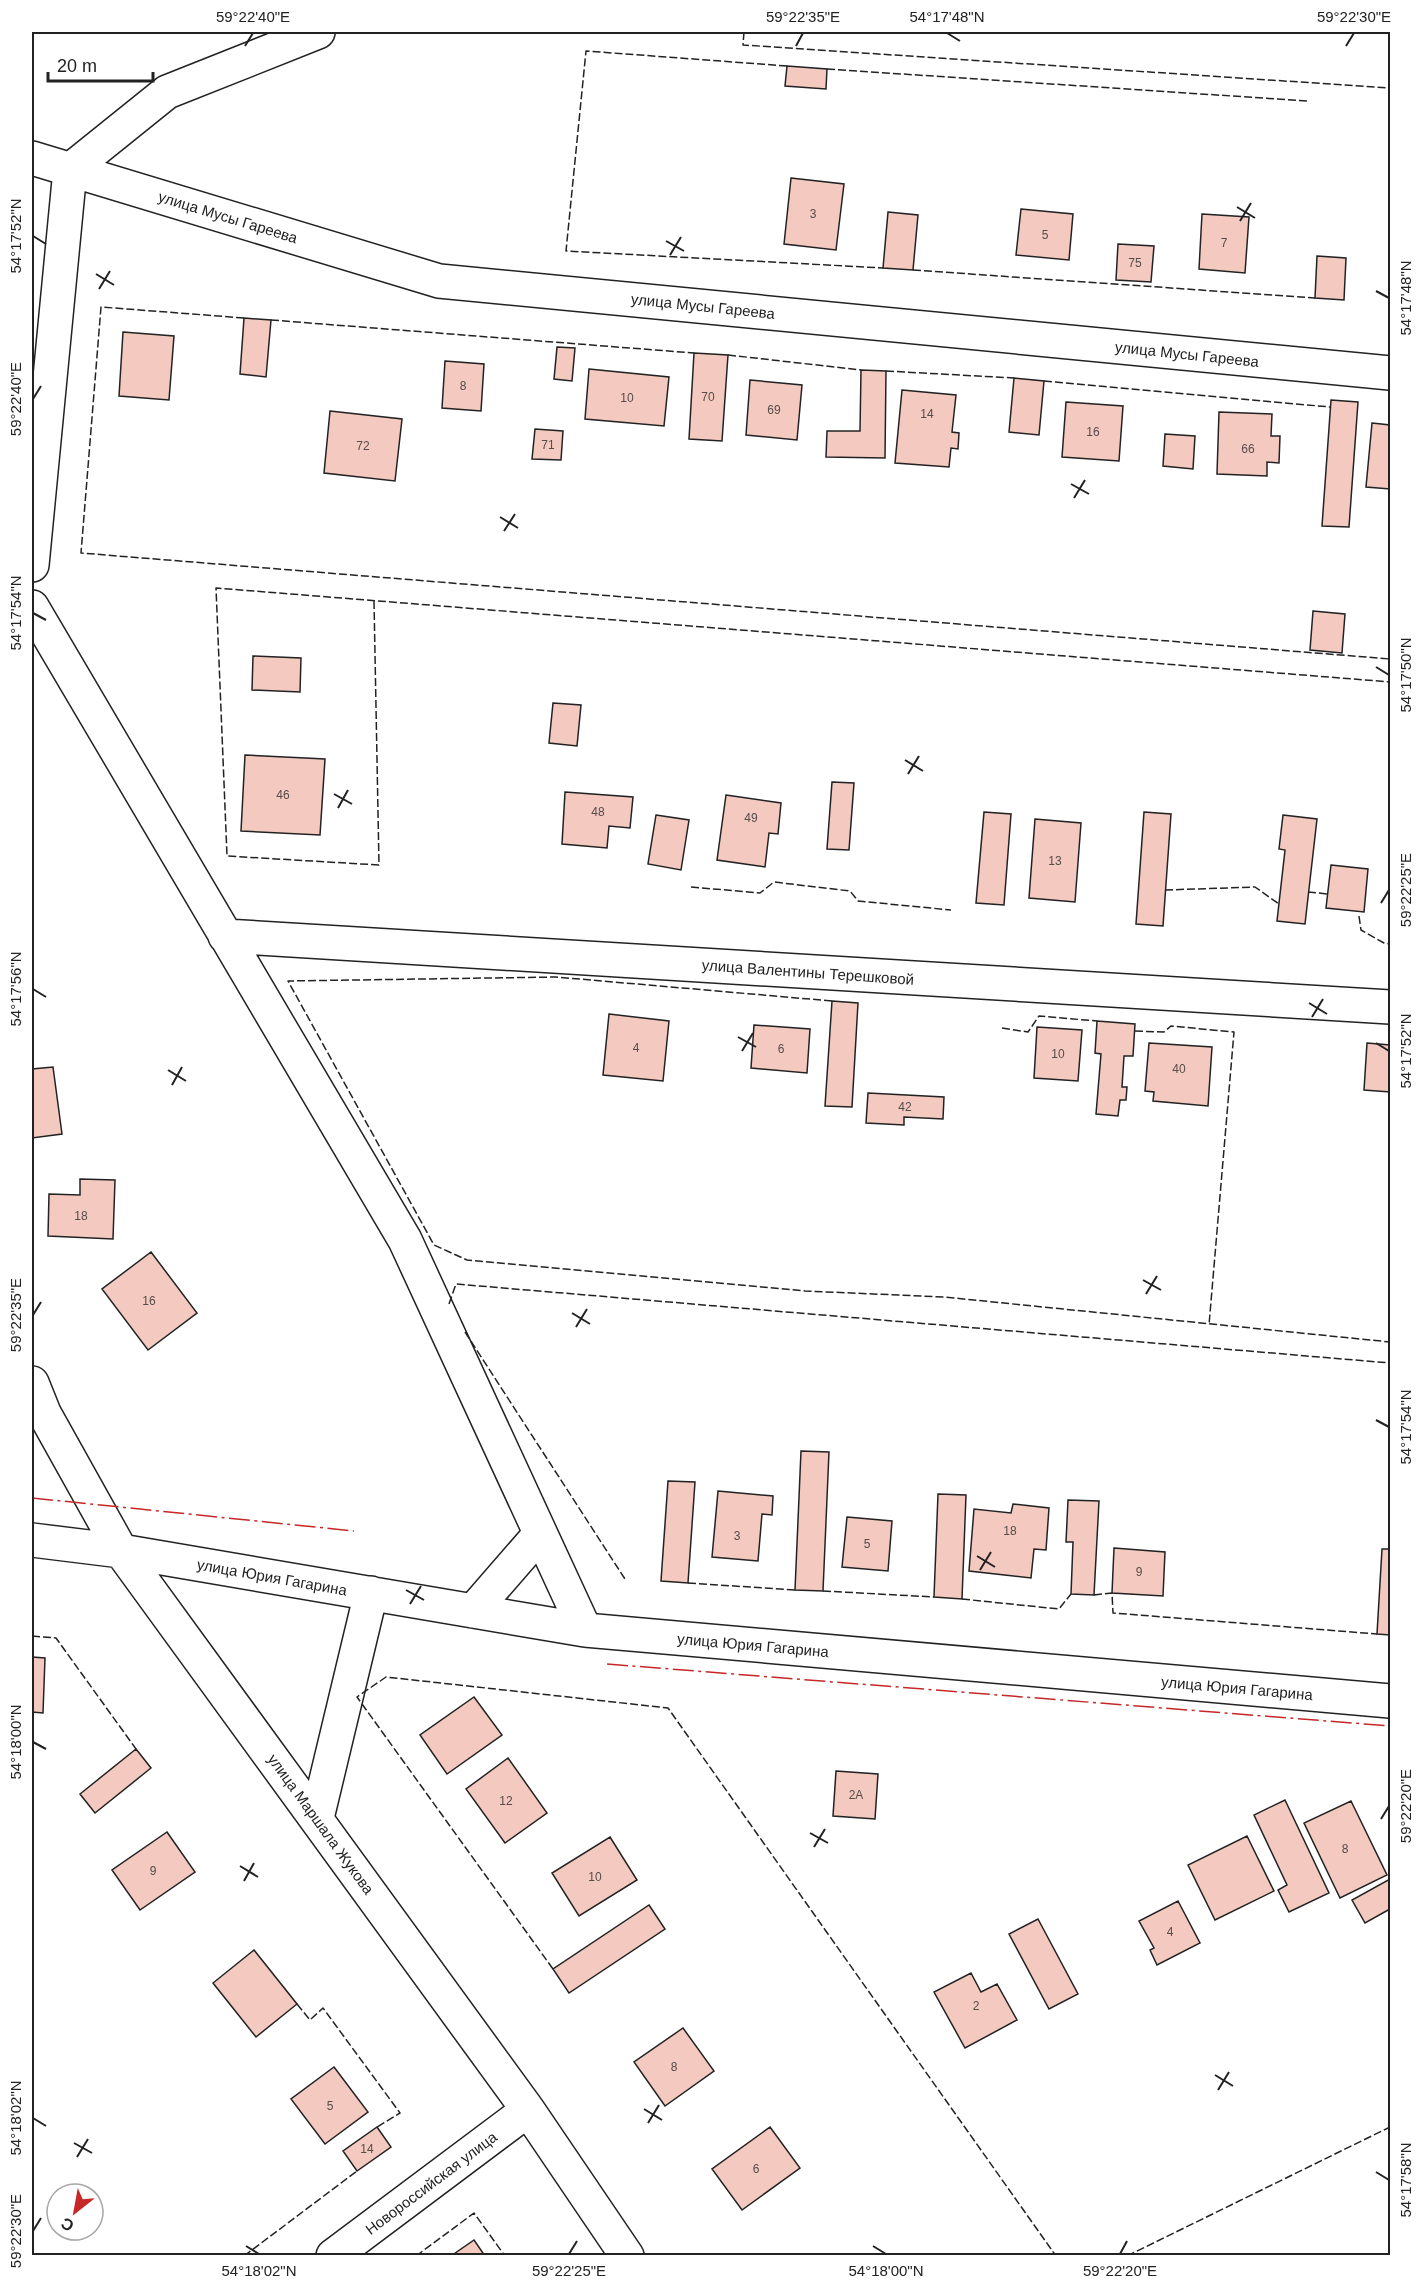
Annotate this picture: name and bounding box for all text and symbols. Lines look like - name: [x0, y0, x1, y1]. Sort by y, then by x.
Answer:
- text: 59°22'40"E: [216, 8, 290, 25]
- text: 59°22'35"E: [766, 8, 840, 25]
- text: 54°17'48"N: [909, 8, 985, 25]
- text: 59°22'30"E: [1317, 8, 1391, 25]
- scale bar: [48, 45, 153, 83]
- text: 20 m: [57, 56, 97, 76]
- street label: улица Мусы Гареева: [156, 188, 300, 246]
- text: 54°17'52"N: [7, 198, 24, 274]
- house number: 3: [810, 207, 817, 221]
- house number: 5: [1042, 228, 1049, 242]
- house number: 7: [1221, 236, 1228, 250]
- house number: 75: [1128, 256, 1142, 270]
- text: 54°17'48"N: [1397, 260, 1414, 336]
- street label: улица Мусы Гареева: [630, 290, 776, 322]
- street label: улица Мусы Гареева: [1114, 338, 1260, 370]
- text: 59°22'40"E: [7, 362, 24, 436]
- house number: 8: [460, 379, 467, 393]
- house number: 70: [701, 390, 715, 404]
- house number: 10: [620, 391, 634, 405]
- house number: 69: [767, 403, 781, 417]
- house number: 14: [920, 407, 934, 421]
- house number: 16: [1086, 425, 1100, 439]
- house number: 71: [541, 438, 555, 452]
- house number: 72: [356, 439, 370, 453]
- house number: 66: [1241, 442, 1255, 456]
- text: 54°17'54"N: [7, 575, 24, 651]
- text: 54°17'50"N: [1397, 637, 1414, 713]
- house number: 46: [276, 788, 290, 802]
- house number: 48: [591, 805, 605, 819]
- house number: 49: [744, 811, 758, 825]
- text: 59°22'25"E: [1397, 853, 1414, 927]
- house number: 13: [1048, 854, 1062, 868]
- text: 54°17'56"N: [7, 951, 24, 1027]
- street label: улица Валентины Терешковой: [701, 956, 915, 988]
- text: 54°17'52"N: [1397, 1013, 1414, 1089]
- house number: 4: [633, 1041, 640, 1055]
- house number: 6: [778, 1042, 785, 1056]
- house number: 10: [1051, 1047, 1065, 1061]
- house number: 40: [1172, 1062, 1186, 1076]
- house number: 42: [898, 1100, 912, 1114]
- house number: 18: [74, 1209, 88, 1223]
- text: 59°22'35"E: [7, 1278, 24, 1352]
- house number: 16: [142, 1294, 156, 1308]
- text: 54°17'54"N: [1397, 1389, 1414, 1465]
- house number: 18: [1003, 1524, 1017, 1538]
- house number: 3: [734, 1529, 741, 1543]
- house number: 5: [864, 1537, 871, 1551]
- street label: улица Юрия Гагарина: [196, 1555, 349, 1599]
- house number: 9: [1136, 1565, 1143, 1579]
- street label: улица Юрия Гагарина: [677, 1630, 830, 1660]
- street label: улица Юрия Гагарина: [1161, 1673, 1314, 1703]
- text: 54°18'00"N: [7, 1704, 24, 1780]
- street label: улица Маршала Жукова: [265, 1751, 378, 1898]
- text: 59°22'20"E: [1397, 1769, 1414, 1843]
- house number: 2А: [849, 1788, 863, 1802]
- house number: 12: [499, 1794, 513, 1808]
- house number: 8: [1342, 1842, 1349, 1856]
- house number: 9: [150, 1864, 157, 1878]
- house number: 10: [588, 1870, 602, 1884]
- house number: 4: [1167, 1925, 1174, 1939]
- house number: 2: [973, 1999, 980, 2013]
- house number: 8: [671, 2060, 678, 2074]
- text: 54°18'02"N: [7, 2080, 24, 2156]
- house number: 5: [327, 2099, 334, 2113]
- street label: Новороссийская улица: [362, 2128, 501, 2238]
- house number: 14: [360, 2142, 374, 2156]
- text: 54°17'58"N: [1397, 2142, 1414, 2218]
- house number: 6: [753, 2162, 760, 2176]
- north arrow: [45, 2182, 105, 2242]
- text: 59°22'30"E: [7, 2194, 24, 2268]
- text: С: [58, 2214, 77, 2235]
- text: 54°18'02"N: [221, 2262, 297, 2279]
- text: 59°22'25"E: [532, 2262, 606, 2279]
- text: 54°18'00"N: [848, 2262, 924, 2279]
- text: 59°22'20"E: [1083, 2262, 1157, 2279]

